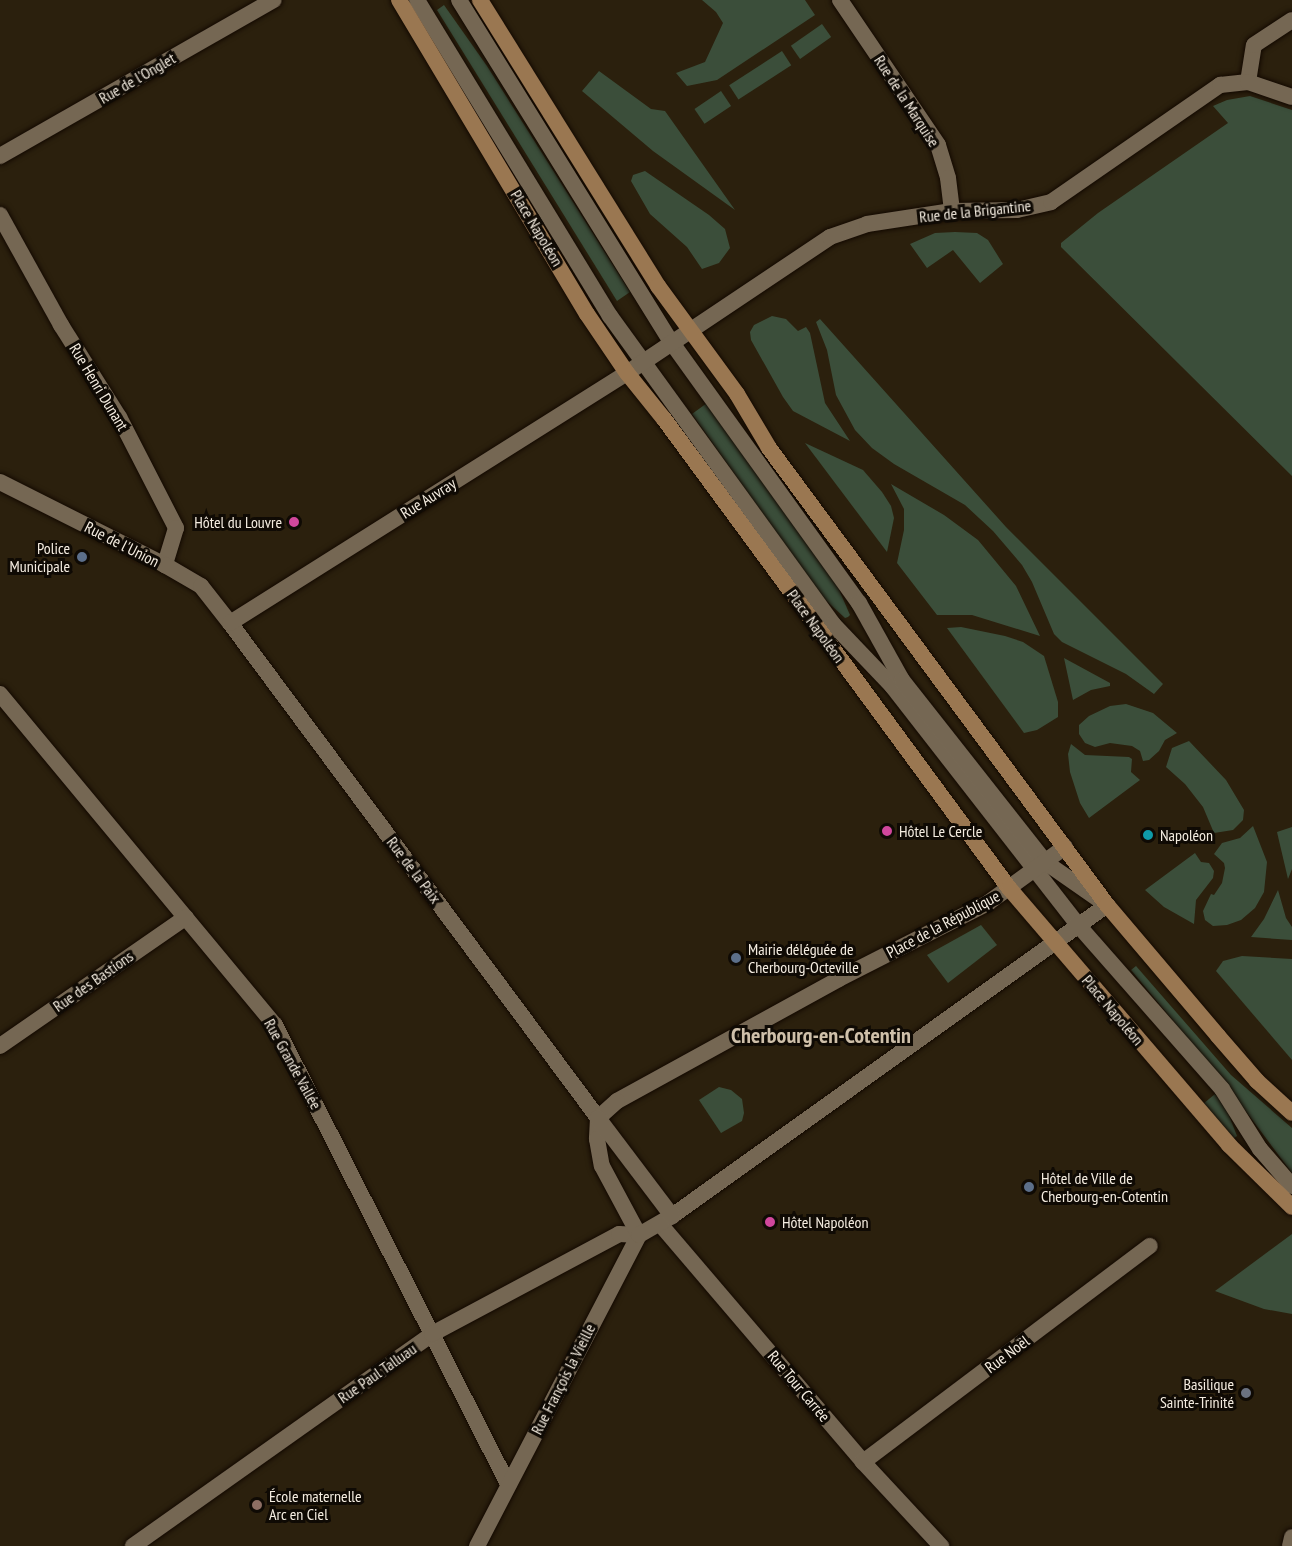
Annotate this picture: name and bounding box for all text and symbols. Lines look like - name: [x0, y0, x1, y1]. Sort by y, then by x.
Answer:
- street label: Rue de l'Onglet: [95, 48, 179, 108]
- street label: Rue de la Marquise: [870, 52, 944, 150]
- street label: Place Napoléon: [507, 186, 567, 270]
- street label: Rue de la Brigantine: [918, 196, 1032, 226]
- street label: Rue Henri Dunant: [65, 340, 133, 434]
- street label: Rue Auvray: [397, 473, 459, 523]
- place label: Hôtel du Louvre: [194, 512, 282, 532]
- marker: Hôtel du Louvre: [287, 515, 301, 529]
- street label: Rue de l'Union: [82, 517, 162, 571]
- place label: Police Municipale: [10, 538, 70, 576]
- marker: Police Municipale: [75, 550, 89, 564]
- street label: Place Napoléon: [783, 586, 849, 666]
- place label: Hôtel Le Cercle: [899, 821, 982, 841]
- marker: Hôtel Le Cercle: [880, 824, 894, 838]
- place label: Napoléon: [1160, 825, 1213, 845]
- marker: Napoléon: [1141, 828, 1155, 842]
- street label: Rue de la Paix: [383, 833, 445, 907]
- street label: Place de la République: [883, 886, 1003, 962]
- place label: Mairie déléguée de Cherbourg-Octeville: [748, 939, 859, 977]
- street label: Rue des Bastions: [49, 946, 137, 1016]
- marker: Mairie déléguée de Cherbourg-Octeville: [729, 951, 743, 965]
- street label: Place Napoléon: [1078, 971, 1148, 1049]
- street label: Rue Grande Vallée: [260, 1015, 326, 1113]
- district label: Cherbourg-en-Cotentin: [731, 1023, 911, 1049]
- place label: Hôtel de Ville de Cherbourg-en-Cotentin: [1041, 1168, 1168, 1206]
- marker: Hôtel de Ville de Cherbourg-en-Cotentin: [1022, 1180, 1036, 1194]
- place label: Hôtel Napoléon: [782, 1212, 869, 1232]
- marker: Hôtel Napoléon: [763, 1215, 777, 1229]
- street label: Rue François la Vieille: [527, 1320, 599, 1438]
- street label: Rue Noël: [981, 1331, 1033, 1377]
- street label: Rue Paul Talluau: [334, 1339, 420, 1407]
- street label: Rue Tour Carrée: [764, 1346, 834, 1426]
- place label: Basilique Sainte-Trinité: [1160, 1374, 1234, 1412]
- marker: Basilique Sainte-Trinité: [1239, 1386, 1253, 1400]
- place label: École maternelle Arc en Ciel: [269, 1486, 362, 1524]
- marker: École maternelle Arc en Ciel: [250, 1498, 264, 1512]

